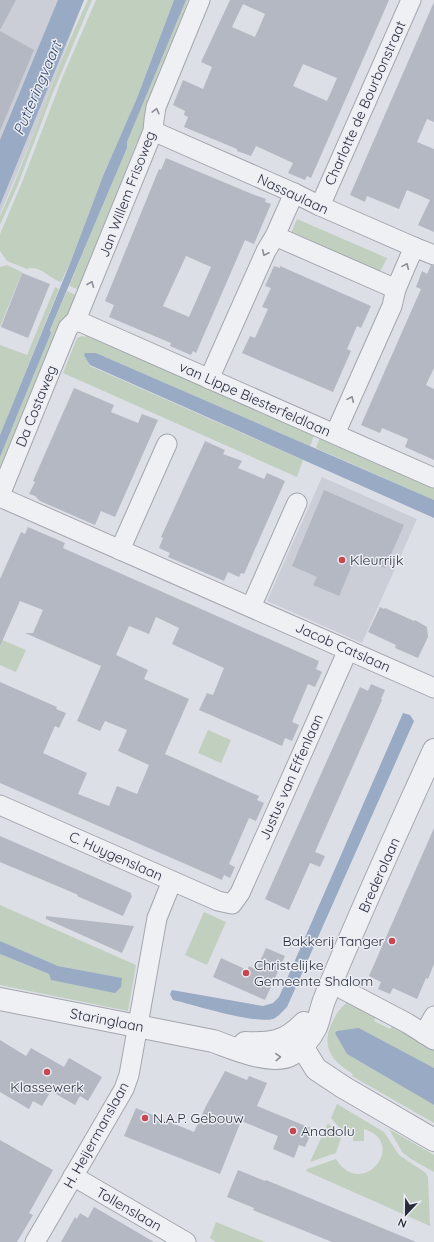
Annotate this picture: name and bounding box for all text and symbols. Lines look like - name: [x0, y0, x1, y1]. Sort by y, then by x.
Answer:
- street label: Charlotte de Bourbonstraat: [321, 18, 410, 188]
- water label: Putteringvaart: [9, 36, 66, 138]
- one-way arrow: [151, 108, 159, 114]
- street label: Jan Willem Frisoweg: [95, 128, 159, 260]
- street label: Nassaulaan: [254, 170, 332, 218]
- one-way arrow: [262, 249, 270, 257]
- one-way arrow: [401, 263, 409, 270]
- one-way arrow: [86, 281, 94, 288]
- street label: van Lippe Biesterfeldlaan: [176, 357, 334, 441]
- street label: Da Costaweg: [11, 362, 61, 450]
- one-way arrow: [346, 395, 354, 403]
- place label: Kleurrijk: [350, 551, 403, 569]
- marker: Kleurrijk: [337, 555, 347, 565]
- street label: Jacob Catslaan: [293, 618, 393, 676]
- street label: Justus van Effenlaan: [255, 711, 327, 843]
- street label: C. Huygenslaan: [66, 827, 166, 885]
- street label: Brederolaan: [354, 835, 404, 915]
- place label: Bakkerij Tanger: [283, 932, 385, 950]
- marker: Bakkerij Tanger: [387, 936, 397, 946]
- place label: Christelijke Gemeente Shalom: [254, 956, 373, 990]
- marker: Christelijke Gemeente Shalom: [241, 968, 251, 978]
- street label: Staringlaan: [69, 1004, 145, 1036]
- one-way arrow: [275, 1053, 281, 1061]
- marker: Klassewerk: [42, 1067, 52, 1077]
- place label: Klassewerk: [10, 1078, 84, 1096]
- street label: H. Heijermanslaan: [59, 1079, 133, 1191]
- place label: N.A.P. Gebouw: [153, 1109, 244, 1127]
- marker: N.A.P. Gebouw: [140, 1113, 150, 1123]
- place label: Anadolu: [301, 1122, 355, 1140]
- marker: Anadolu: [288, 1126, 298, 1136]
- street label: Tollenslaan: [93, 1183, 165, 1235]
- north arrow: [386, 1194, 426, 1234]
- text: N: [396, 1215, 409, 1231]

